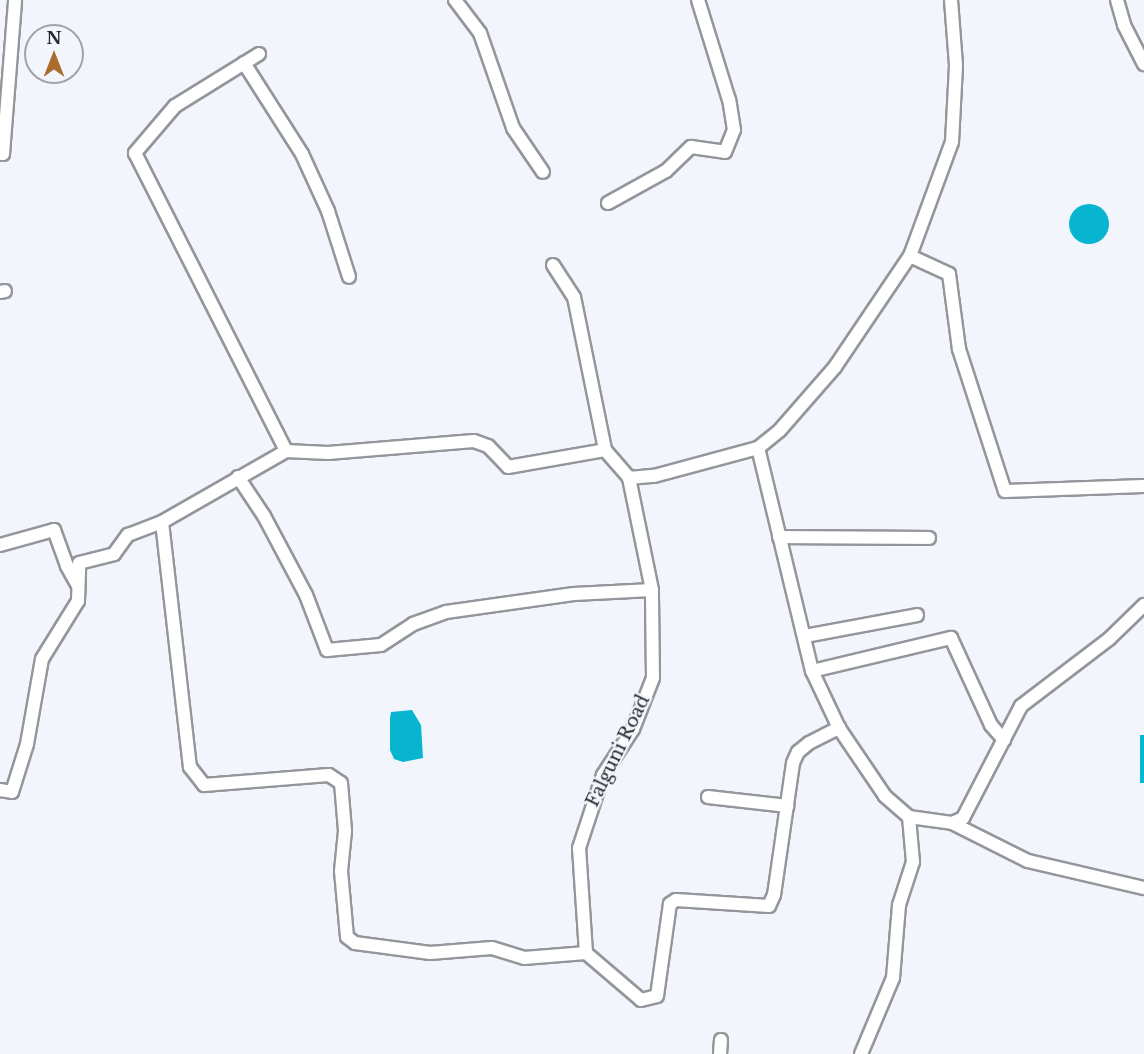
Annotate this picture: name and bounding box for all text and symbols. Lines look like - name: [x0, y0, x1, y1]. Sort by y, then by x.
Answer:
- north arrow: [24, 24, 84, 84]
- text: N: [46, 28, 62, 48]
- street label: Falguni Road: [582, 692, 654, 810]

